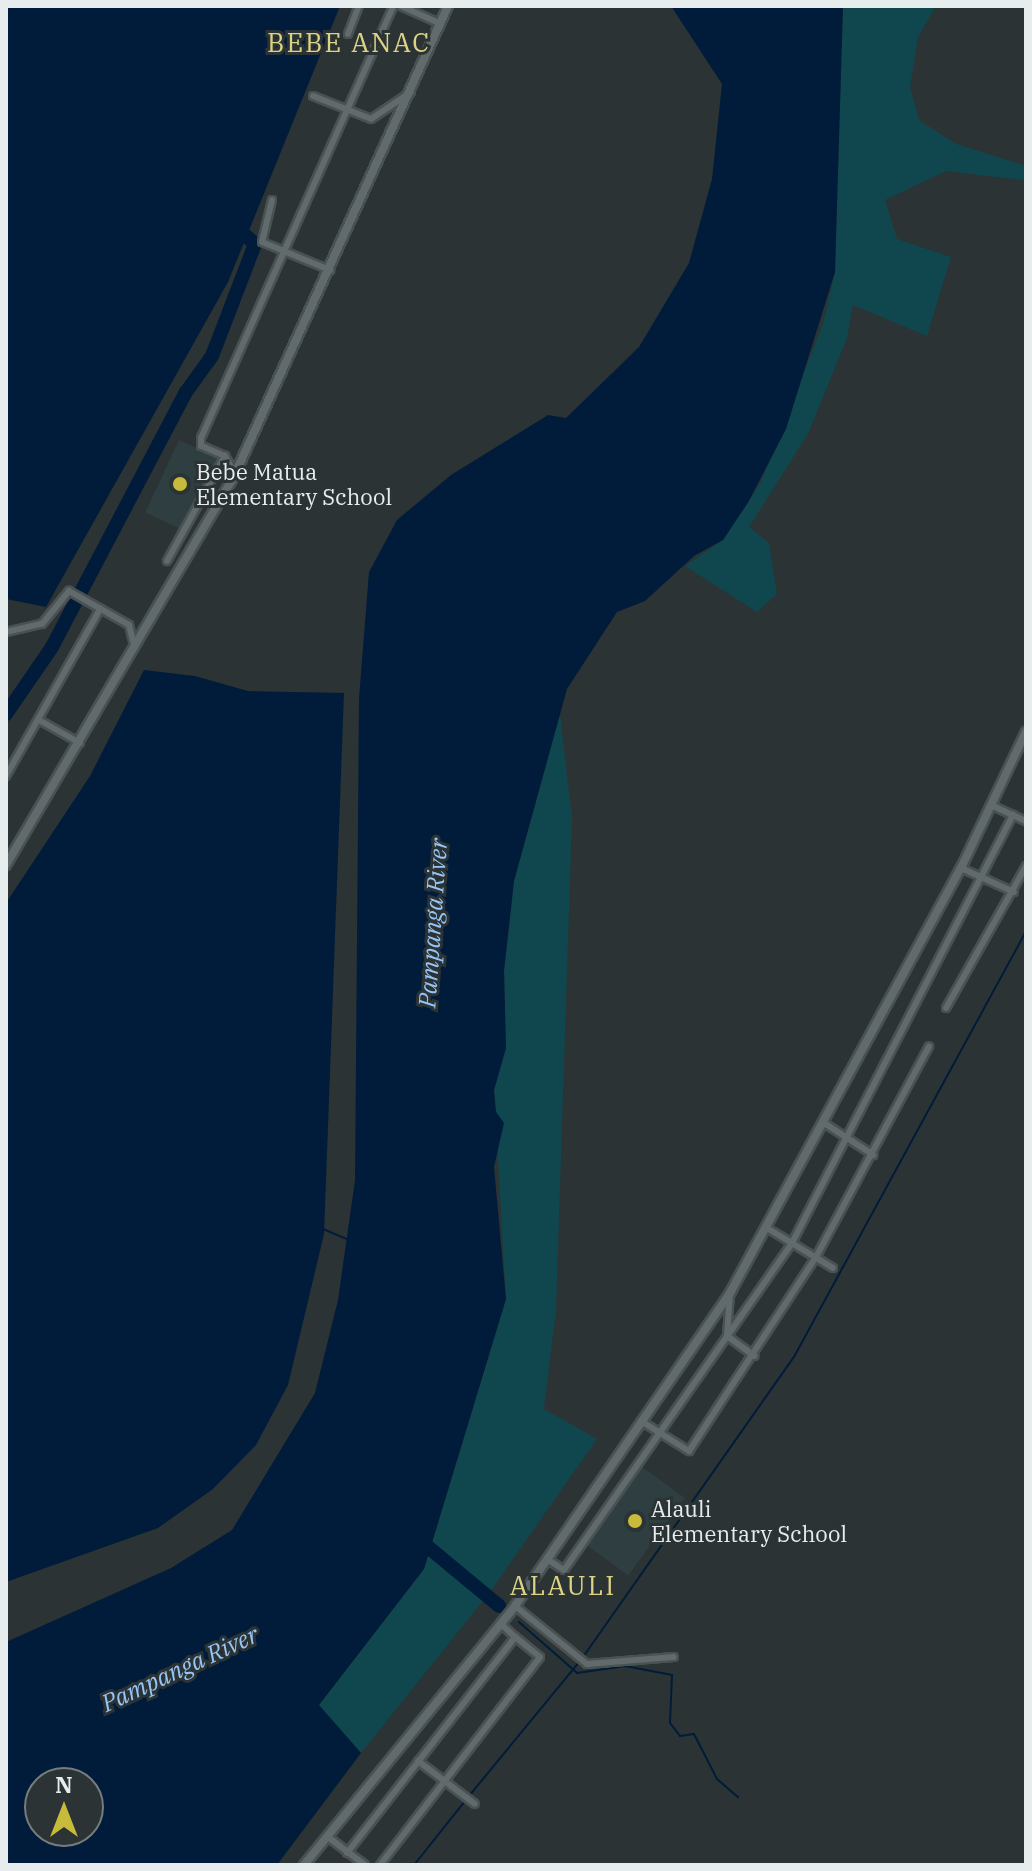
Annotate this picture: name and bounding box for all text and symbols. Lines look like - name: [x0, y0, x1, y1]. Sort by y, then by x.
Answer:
- district label: BEBE ANAC: [267, 27, 431, 59]
- place label: Bebe Matua Elementary School: [196, 458, 392, 510]
- marker: Bebe Matua Elementary School: [171, 475, 189, 493]
- water label: Pampanga River: [413, 837, 453, 1009]
- place label: Alauli Elementary School: [651, 1495, 847, 1546]
- marker: Alauli Elementary School: [626, 1512, 644, 1530]
- district label: ALAULI: [510, 1570, 616, 1602]
- water label: Pampanga River: [97, 1620, 263, 1718]
- north arrow: [24, 1767, 104, 1847]
- text: N: [55, 1770, 73, 1799]

